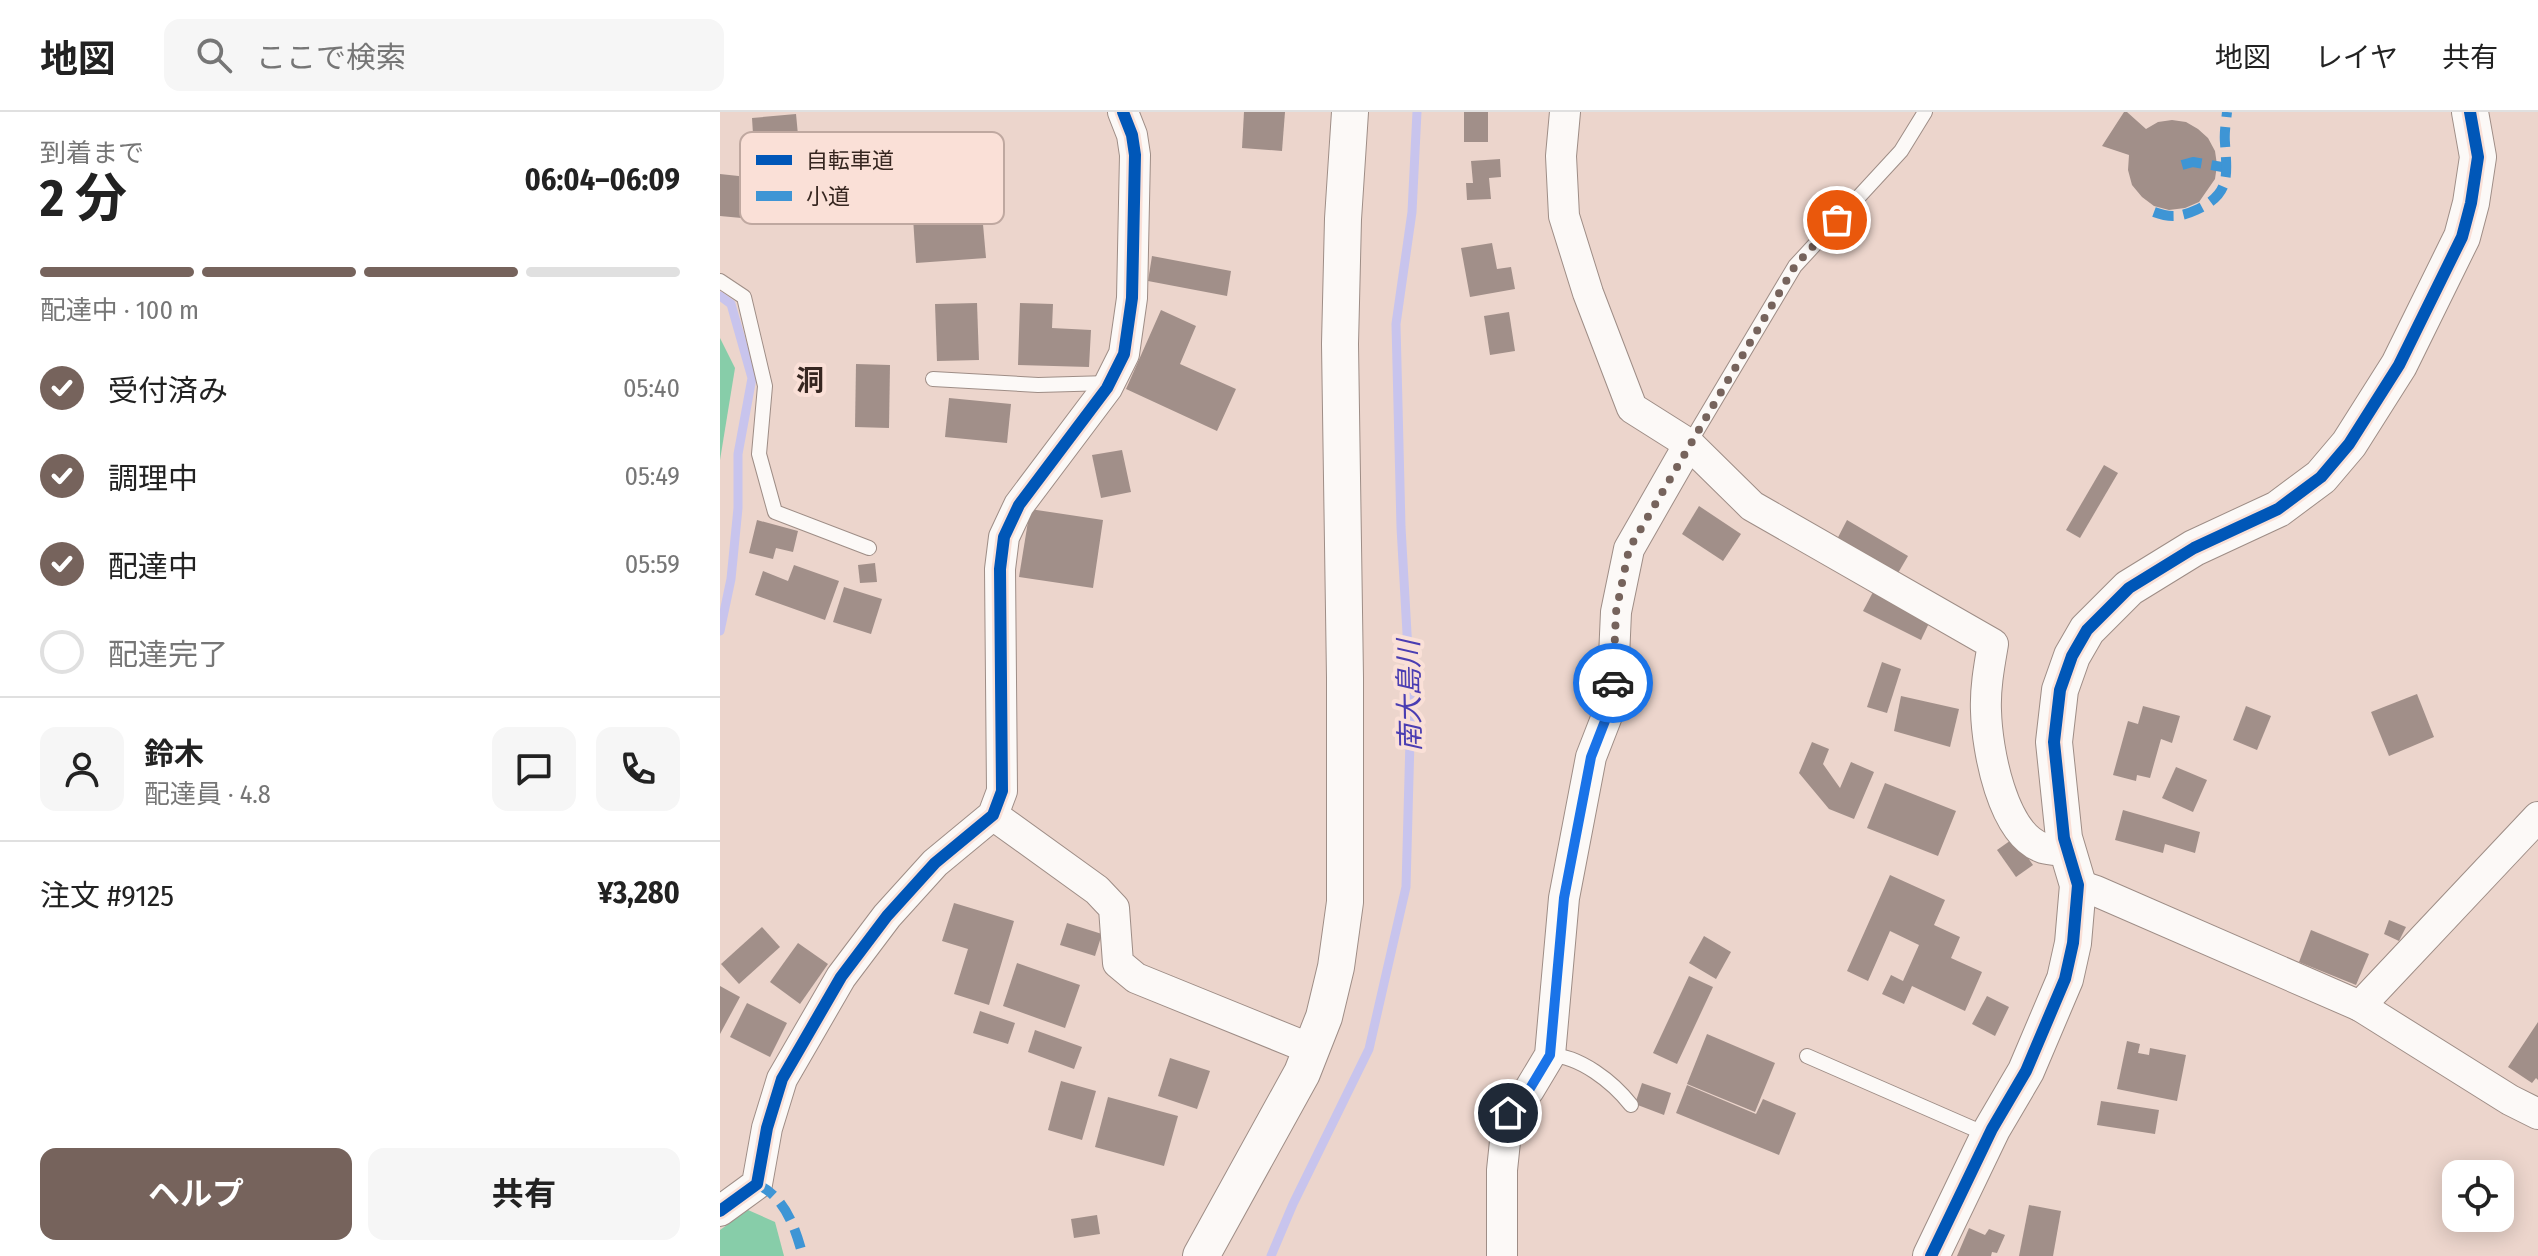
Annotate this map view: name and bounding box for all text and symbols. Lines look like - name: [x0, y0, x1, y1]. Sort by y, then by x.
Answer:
- search box: [164, 19, 724, 91]
- icon: search: [192, 33, 236, 77]
- text: 地図: [40, 36, 116, 82]
- text: ここで検索: [256, 40, 406, 76]
- text: 地図: [2215, 41, 2271, 74]
- text: レイヤ: [2315, 41, 2398, 74]
- text: 共有: [2442, 41, 2498, 74]
- legend: [740, 132, 1004, 224]
- text: 到着まで: [40, 138, 144, 169]
- text: 自転車道: [806, 147, 894, 174]
- text: 06:04–06:09: [524, 162, 680, 198]
- text: 2 分: [40, 167, 127, 230]
- text: 小道: [806, 183, 850, 210]
- pin: [1803, 186, 1871, 254]
- icon: bag: [1815, 198, 1859, 242]
- text: 配達中 · 100 m: [40, 295, 199, 326]
- district label: 洞: [796, 364, 824, 397]
- icon: check: [40, 366, 84, 410]
- text: 受付済み: [108, 373, 228, 409]
- text: 05:40: [623, 373, 680, 404]
- icon: check: [40, 454, 84, 498]
- text: 調理中: [108, 461, 198, 497]
- text: 05:49: [624, 461, 680, 492]
- icon: check: [40, 542, 84, 586]
- text: 配達中: [108, 549, 198, 585]
- text: 05:59: [625, 549, 680, 580]
- text: 配達完了: [108, 637, 228, 673]
- water label: 南大島川: [1392, 637, 1427, 752]
- courier: [1573, 643, 1653, 723]
- icon: car: [1591, 661, 1635, 705]
- button: person: [40, 727, 124, 811]
- button: chat: [492, 727, 576, 811]
- button: phone: [596, 727, 680, 811]
- text: 鈴木: [144, 736, 204, 772]
- text: 配達員 · 4.8: [144, 779, 271, 810]
- text: ¥3,280: [598, 875, 680, 911]
- text: 注文 #9125: [40, 878, 174, 914]
- pin: [1474, 1079, 1542, 1147]
- icon: home: [1486, 1091, 1530, 1135]
- button: ヘルプ: [40, 1148, 352, 1240]
- button: 共有: [368, 1148, 680, 1240]
- map controls: [2442, 1160, 2514, 1232]
- button: locate: [2442, 1160, 2514, 1232]

